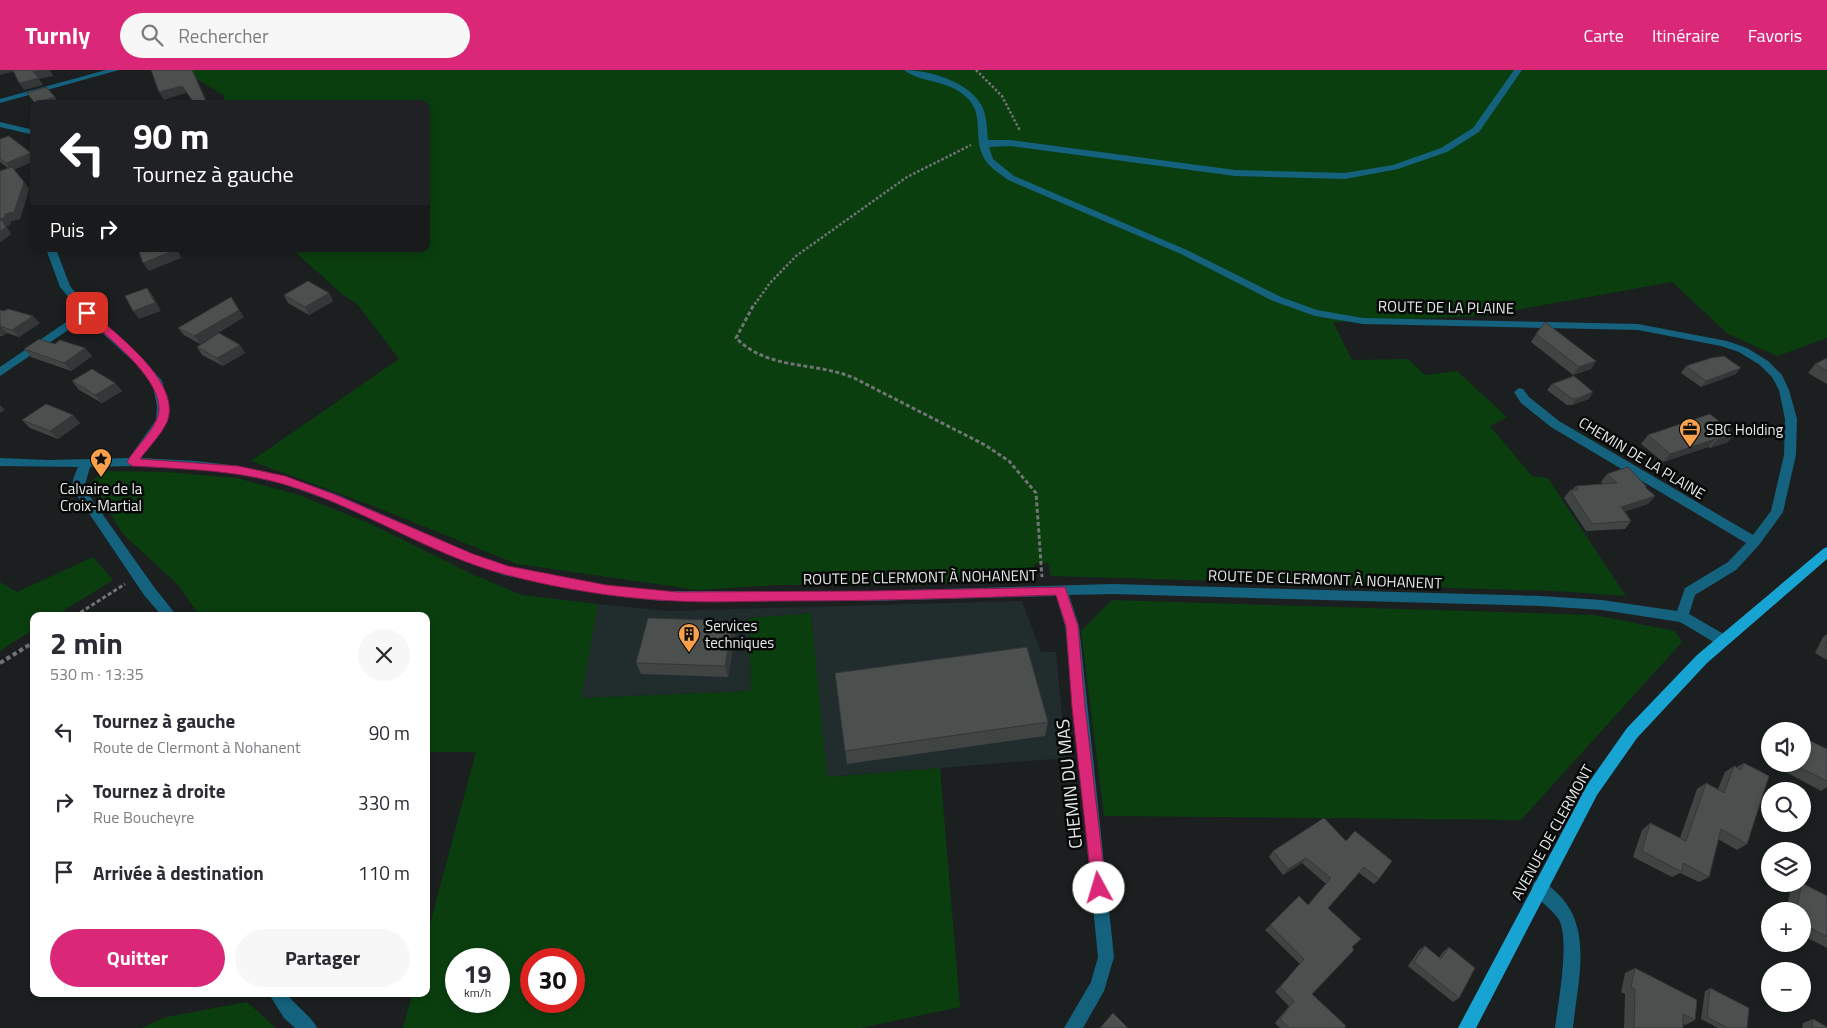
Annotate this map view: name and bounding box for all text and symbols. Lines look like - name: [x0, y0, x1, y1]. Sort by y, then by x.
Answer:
- search box: [120, 13, 470, 58]
- text: Turnly: [25, 17, 90, 53]
- icon: search: [138, 21, 166, 49]
- text: Rechercher: [178, 21, 269, 50]
- text: Carte: [1583, 22, 1624, 49]
- text: Itinéraire: [1652, 22, 1720, 49]
- text: Favoris: [1748, 22, 1802, 49]
- text: 90 m: [133, 109, 209, 163]
- icon: left: [50, 120, 115, 185]
- text: Tournez à gauche: [133, 157, 294, 191]
- text: Puis: [50, 215, 84, 244]
- icon: right: [94, 215, 122, 243]
- pin: [66, 292, 108, 334]
- street label: ROUTE DE LA PLAINE: [1378, 294, 1514, 320]
- icon: arrive: [73, 299, 101, 327]
- street label: CHEMIN DE LA PLAINE: [1574, 411, 1710, 505]
- office icon: SBC Holding: [1678, 417, 1702, 448]
- place label: SBC Holding: [1706, 418, 1784, 441]
- place icon: Calvaire de la Croix-Martial: [89, 447, 113, 478]
- place label: Calvaire de la Croix-Martial: [60, 477, 143, 517]
- street label: ROUTE DE CLERMONT À NOHANENT: [803, 563, 1037, 591]
- street label: ROUTE DE CLERMONT À NOHANENT: [1208, 563, 1442, 595]
- place label: Services techniques: [705, 614, 774, 654]
- text: 2 min: [50, 620, 123, 666]
- building icon: Services techniques: [677, 622, 701, 653]
- button: close: [358, 629, 410, 681]
- text: 530 m · 13:35: [50, 662, 144, 686]
- text: Tournez à gauche: [93, 706, 235, 735]
- icon: left: [50, 718, 78, 746]
- text: 90 m: [369, 718, 410, 747]
- street label: CHEMIN DU MAS: [1049, 718, 1089, 850]
- map controls: [1761, 722, 1811, 1012]
- button: sound: [1761, 722, 1811, 772]
- text: Route de Clermont à Nohanent: [93, 735, 301, 759]
- street label: AVENUE DE CLERMONT: [1505, 760, 1599, 904]
- text: Tournez à droite: [93, 776, 225, 805]
- button: search: [1761, 782, 1811, 832]
- icon: right: [50, 788, 78, 816]
- text: 330 m: [358, 788, 410, 817]
- text: Rue Boucheyre: [93, 805, 194, 829]
- button: layers: [1761, 842, 1811, 892]
- icon: arrive: [50, 858, 78, 886]
- text: Arrivée à destination: [93, 858, 264, 887]
- text: 110 m: [358, 858, 410, 887]
- position arrow: [1072, 861, 1124, 913]
- button: +: [1761, 902, 1811, 952]
- button: Quitter: [50, 929, 225, 987]
- button: Partager: [235, 929, 410, 987]
- speed limit sign: 30: [520, 948, 585, 1013]
- text: 19: [463, 955, 492, 993]
- button: −: [1761, 962, 1811, 1012]
- text: km/h: [464, 983, 491, 1002]

